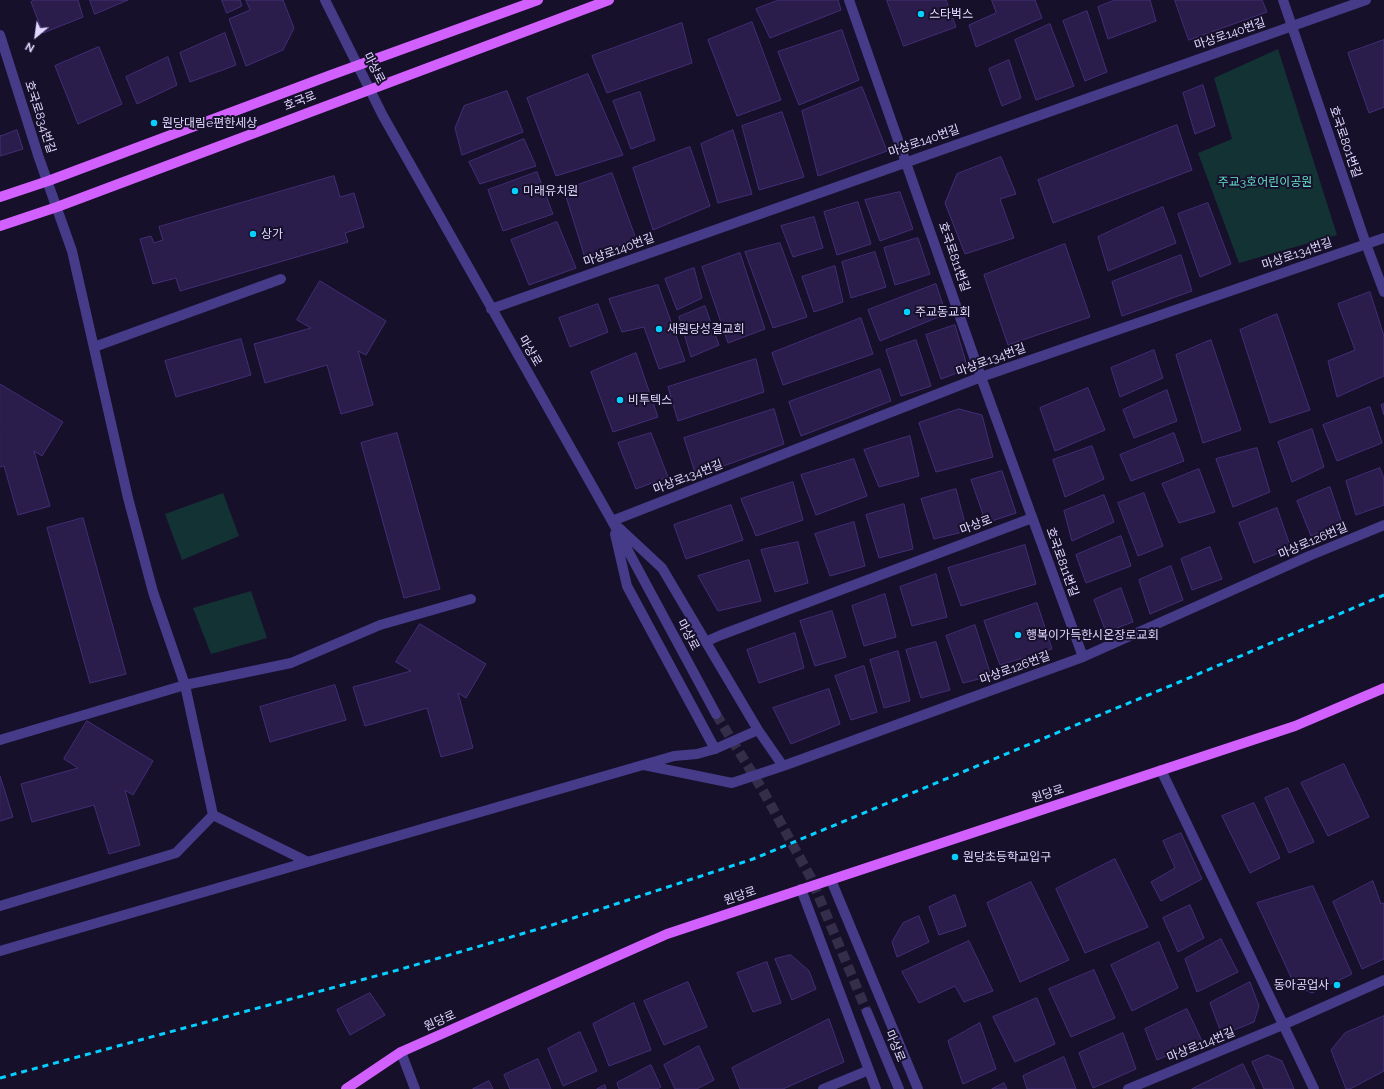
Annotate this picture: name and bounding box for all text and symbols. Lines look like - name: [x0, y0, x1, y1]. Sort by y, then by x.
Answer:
- place label: 스타벅스: [929, 7, 973, 21]
- marker: 스타벅스: [916, 9, 926, 19]
- street label: 마상로140번길: [1193, 15, 1267, 53]
- north arrow: [16, 16, 56, 56]
- text: N: [23, 39, 37, 55]
- street label: 마상로: [360, 50, 388, 86]
- street label: 호국로834번길: [22, 79, 58, 155]
- street label: 호국로: [282, 88, 318, 114]
- street label: 호국로801번길: [1326, 104, 1364, 180]
- place label: 원당대림e편한세상: [162, 116, 257, 130]
- marker: 원당대림e편한세상: [149, 118, 159, 128]
- street label: 마상로140번길: [887, 122, 961, 160]
- park label: 주교3호어린이공원: [1218, 175, 1312, 189]
- place label: 미래유치원: [523, 184, 578, 198]
- marker: 미래유치원: [510, 186, 520, 196]
- street label: 호국로811번길: [935, 220, 973, 294]
- place label: 상가: [261, 227, 283, 241]
- marker: 상가: [248, 229, 258, 239]
- street label: 마상로140번길: [582, 231, 656, 269]
- street label: 마상로134번길: [1260, 235, 1334, 273]
- place label: 주교동교회: [915, 305, 970, 319]
- marker: 주교동교회: [902, 307, 912, 317]
- place label: 새원당성결교회: [667, 322, 744, 336]
- marker: 새원당성결교회: [654, 324, 664, 334]
- street label: 마상로: [515, 333, 545, 369]
- street label: 마상로134번길: [954, 341, 1028, 379]
- place label: 비투텍스: [628, 393, 672, 407]
- marker: 비투텍스: [615, 395, 625, 405]
- street label: 마상로134번길: [651, 457, 725, 497]
- street label: 마상로: [958, 512, 994, 538]
- street label: 마상로126번길: [1276, 520, 1350, 562]
- street label: 호국로811번길: [1043, 525, 1081, 599]
- street label: 마상로: [674, 617, 702, 653]
- place label: 행복이가득한시온장로교회: [1026, 628, 1158, 642]
- marker: 행복이가득한시온장로교회: [1013, 630, 1023, 640]
- street label: 마상로126번길: [978, 649, 1052, 687]
- street label: 원당로: [1030, 782, 1066, 806]
- place label: 원당초등학교입구: [963, 850, 1051, 864]
- marker: 원당초등학교입구: [950, 852, 960, 862]
- street label: 원당로: [722, 884, 758, 908]
- place label: 동아공업사: [1274, 978, 1329, 992]
- marker: 동아공업사: [1332, 980, 1342, 990]
- street label: 원당로: [422, 1008, 458, 1034]
- street label: 마상로114번길: [1165, 1025, 1237, 1065]
- street label: 마상로: [882, 1028, 908, 1064]

